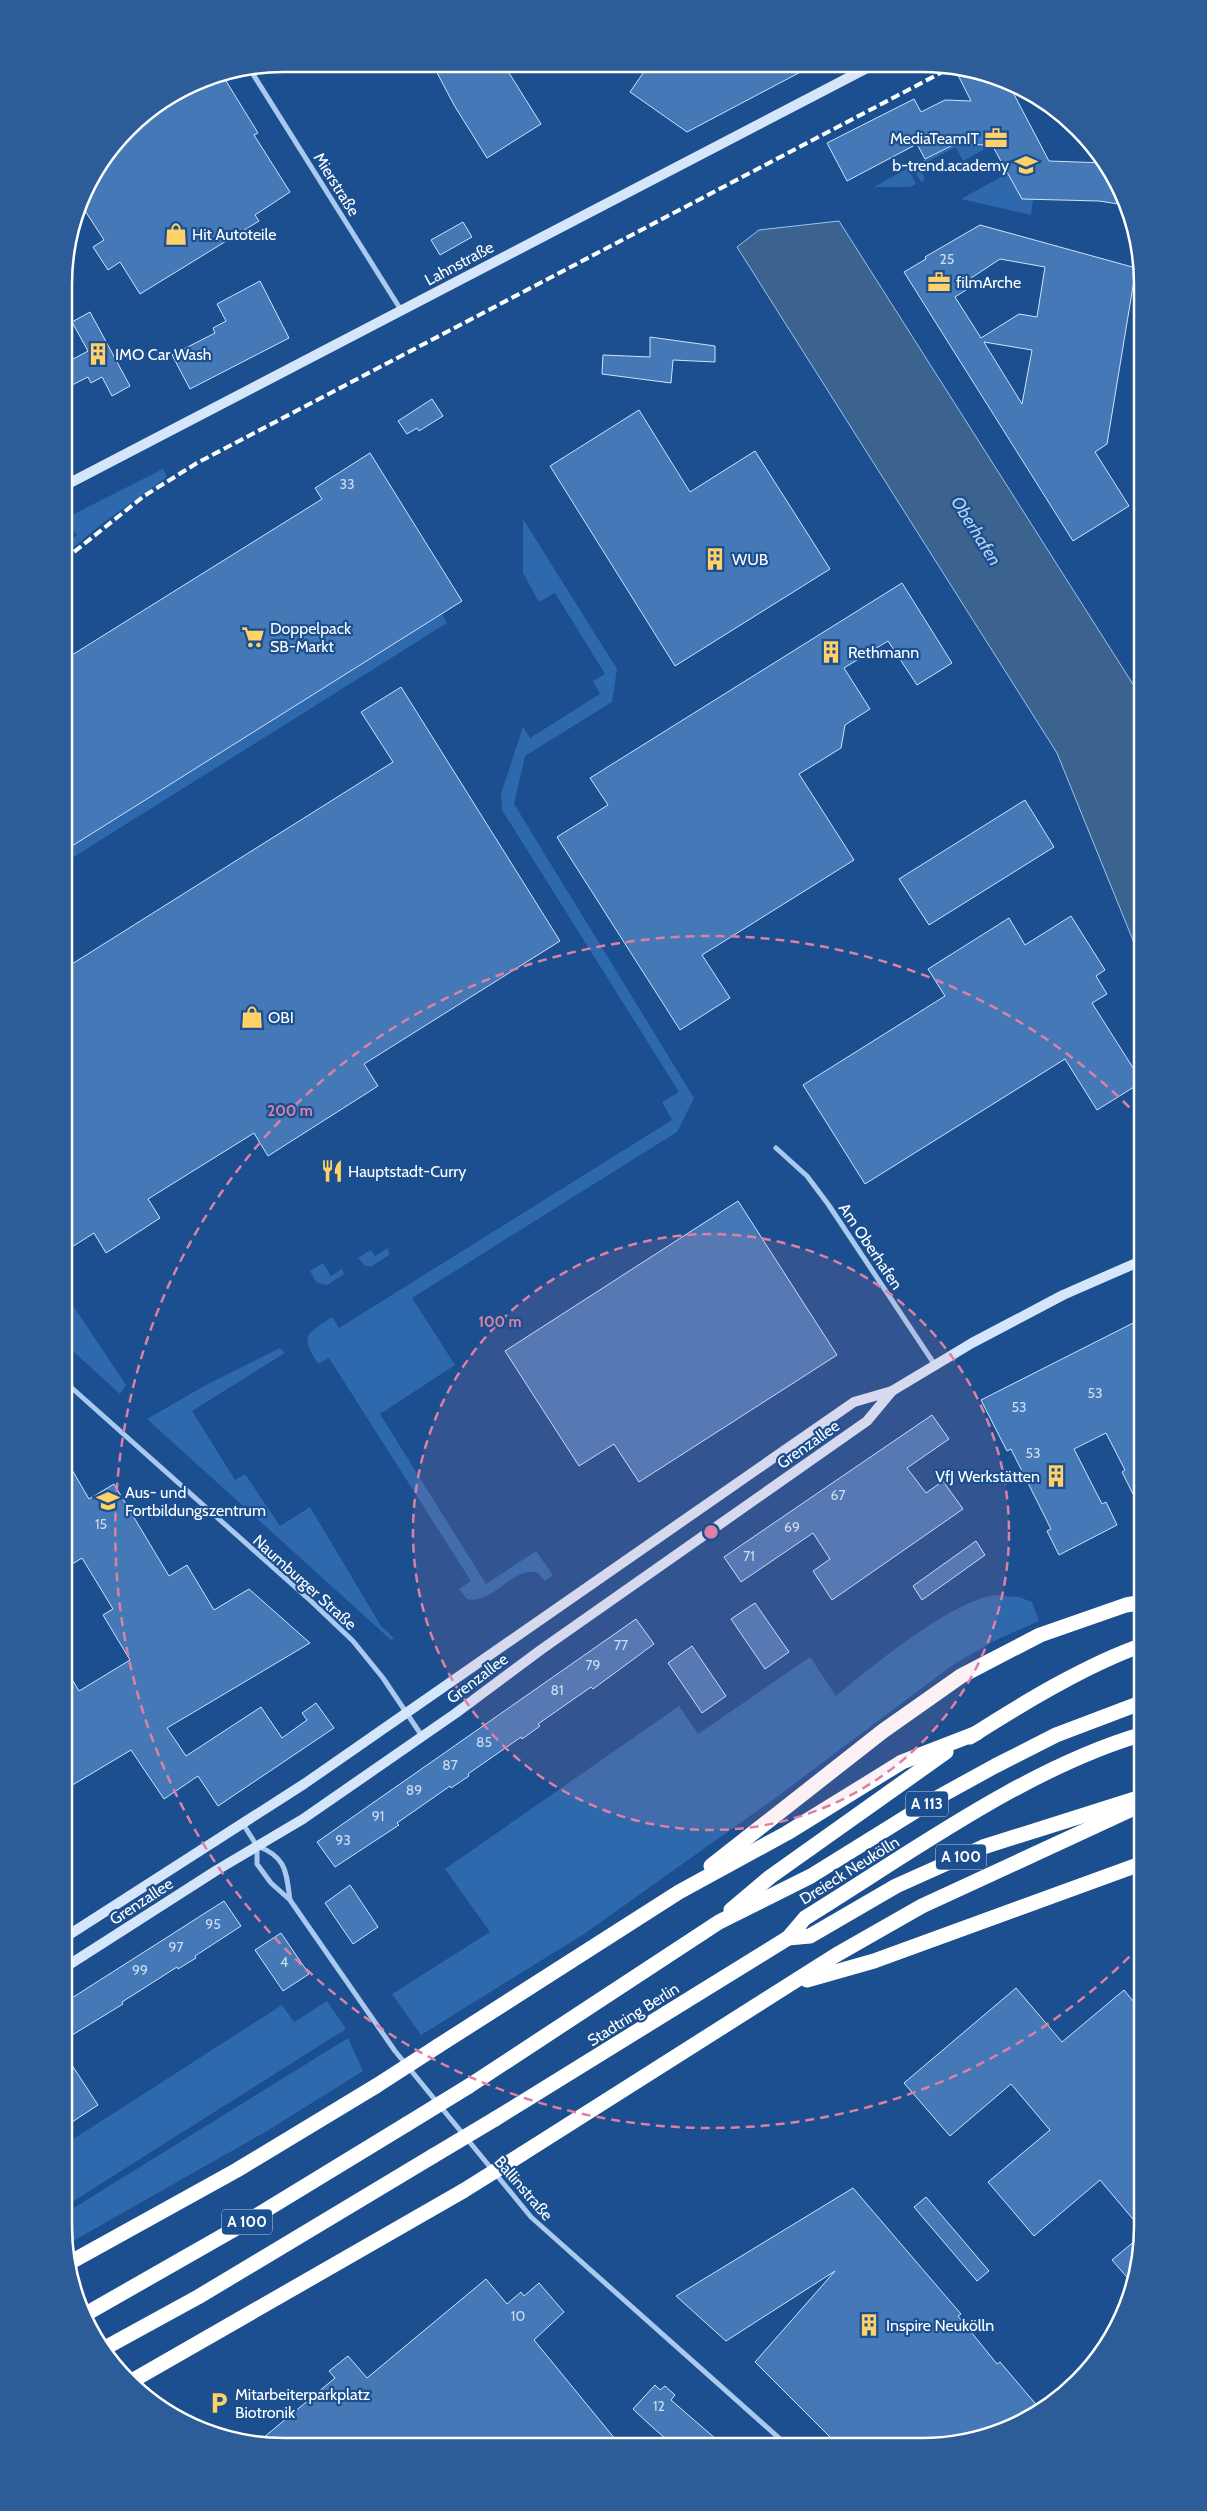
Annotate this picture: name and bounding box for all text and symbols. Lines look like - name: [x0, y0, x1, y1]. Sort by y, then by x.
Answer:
- office icon: MediaTeamIT: [983, 125, 1009, 151]
- place label: MediaTeamIT: [890, 129, 979, 148]
- street label: Mierstraße: [310, 149, 364, 220]
- school or university icon: b-trend.academy: [1013, 152, 1039, 178]
- place label: b-trend.academy: [892, 156, 1009, 175]
- shop icon: Hit Autoteile: [163, 221, 189, 247]
- place label: Hit Autoteile: [192, 225, 276, 244]
- street label: Lahnstraße: [422, 237, 497, 290]
- house number: 25: [940, 250, 954, 268]
- office icon: filmArche: [926, 269, 952, 295]
- place label: filmArche: [956, 273, 1021, 292]
- building icon: IMO Car Wash: [85, 341, 111, 367]
- place label: IMO Car Wash: [115, 345, 212, 364]
- house number: 33: [339, 475, 355, 493]
- water label: Oberhafen: [946, 492, 1006, 570]
- building icon: WUB: [702, 546, 728, 572]
- place label: WUB: [732, 550, 769, 569]
- place label: Doppelpack SB-Markt: [270, 619, 352, 656]
- supermarket icon: Doppelpack SB-Markt: [240, 624, 266, 650]
- building icon: Rethmann: [818, 639, 844, 665]
- place label: Rethmann: [848, 643, 919, 662]
- shop icon: OBI: [239, 1004, 265, 1030]
- place label: OBI: [268, 1008, 294, 1027]
- text: 200 m: [267, 1102, 313, 1120]
- restaurant icon: Hauptstadt-Curry: [319, 1158, 345, 1184]
- place label: Hauptstadt-Curry: [348, 1162, 466, 1181]
- street label: Am Oberhafen: [835, 1199, 907, 1293]
- text: 100 m: [478, 1313, 522, 1331]
- house number: 53: [1087, 1384, 1103, 1402]
- house number: 53: [1011, 1398, 1027, 1416]
- street label: Grenzallee: [773, 1416, 843, 1473]
- house number: 53: [1025, 1444, 1041, 1462]
- building icon: VfJ Werkstätten: [1043, 1463, 1069, 1489]
- place label: VfJ Werkstätten: [935, 1467, 1040, 1486]
- place label: Aus- und Fortbildungszentrum: [125, 1483, 266, 1520]
- house number: 67: [831, 1486, 845, 1504]
- school or university icon: Aus- und Fortbildungszentrum: [95, 1488, 121, 1514]
- house number: 15: [95, 1515, 107, 1533]
- house number: 69: [784, 1518, 800, 1536]
- centre of rings: [702, 1523, 720, 1541]
- street label: Naumburger Straße: [249, 1531, 360, 1634]
- house number: 71: [743, 1547, 755, 1565]
- house number: 77: [614, 1636, 628, 1654]
- street label: Grenzallee: [443, 1649, 512, 1708]
- house number: 79: [586, 1656, 601, 1674]
- house number: 81: [550, 1681, 564, 1699]
- house number: 85: [476, 1733, 492, 1751]
- house number: 87: [442, 1756, 458, 1774]
- house number: 89: [406, 1781, 422, 1799]
- road number: A 113: [906, 1792, 948, 1816]
- house number: 91: [372, 1807, 384, 1825]
- house number: 93: [335, 1831, 351, 1849]
- street label: Dreieck Neukölln: [796, 1832, 903, 1909]
- road number: A 100: [936, 1844, 986, 1870]
- street label: Grenzallee: [106, 1874, 177, 1929]
- house number: 95: [205, 1915, 221, 1933]
- house number: 97: [169, 1938, 184, 1956]
- house number: 4: [280, 1953, 288, 1971]
- house number: 99: [132, 1961, 148, 1979]
- street label: Stadtring Berlin: [584, 1979, 683, 2050]
- street label: Ballinstraße: [491, 2152, 557, 2224]
- road number: A 100: [222, 2210, 272, 2234]
- house number: 10: [511, 2307, 525, 2325]
- building icon: Inspire Neukölln: [856, 2312, 882, 2338]
- place label: Inspire Neukölln: [886, 2316, 994, 2335]
- place label: Mitarbeiterparkplatz Biotronik: [235, 2385, 371, 2422]
- parking icon: Mitarbeiterparkplatz Biotronik: [206, 2390, 232, 2416]
- house number: 12: [653, 2397, 665, 2415]

